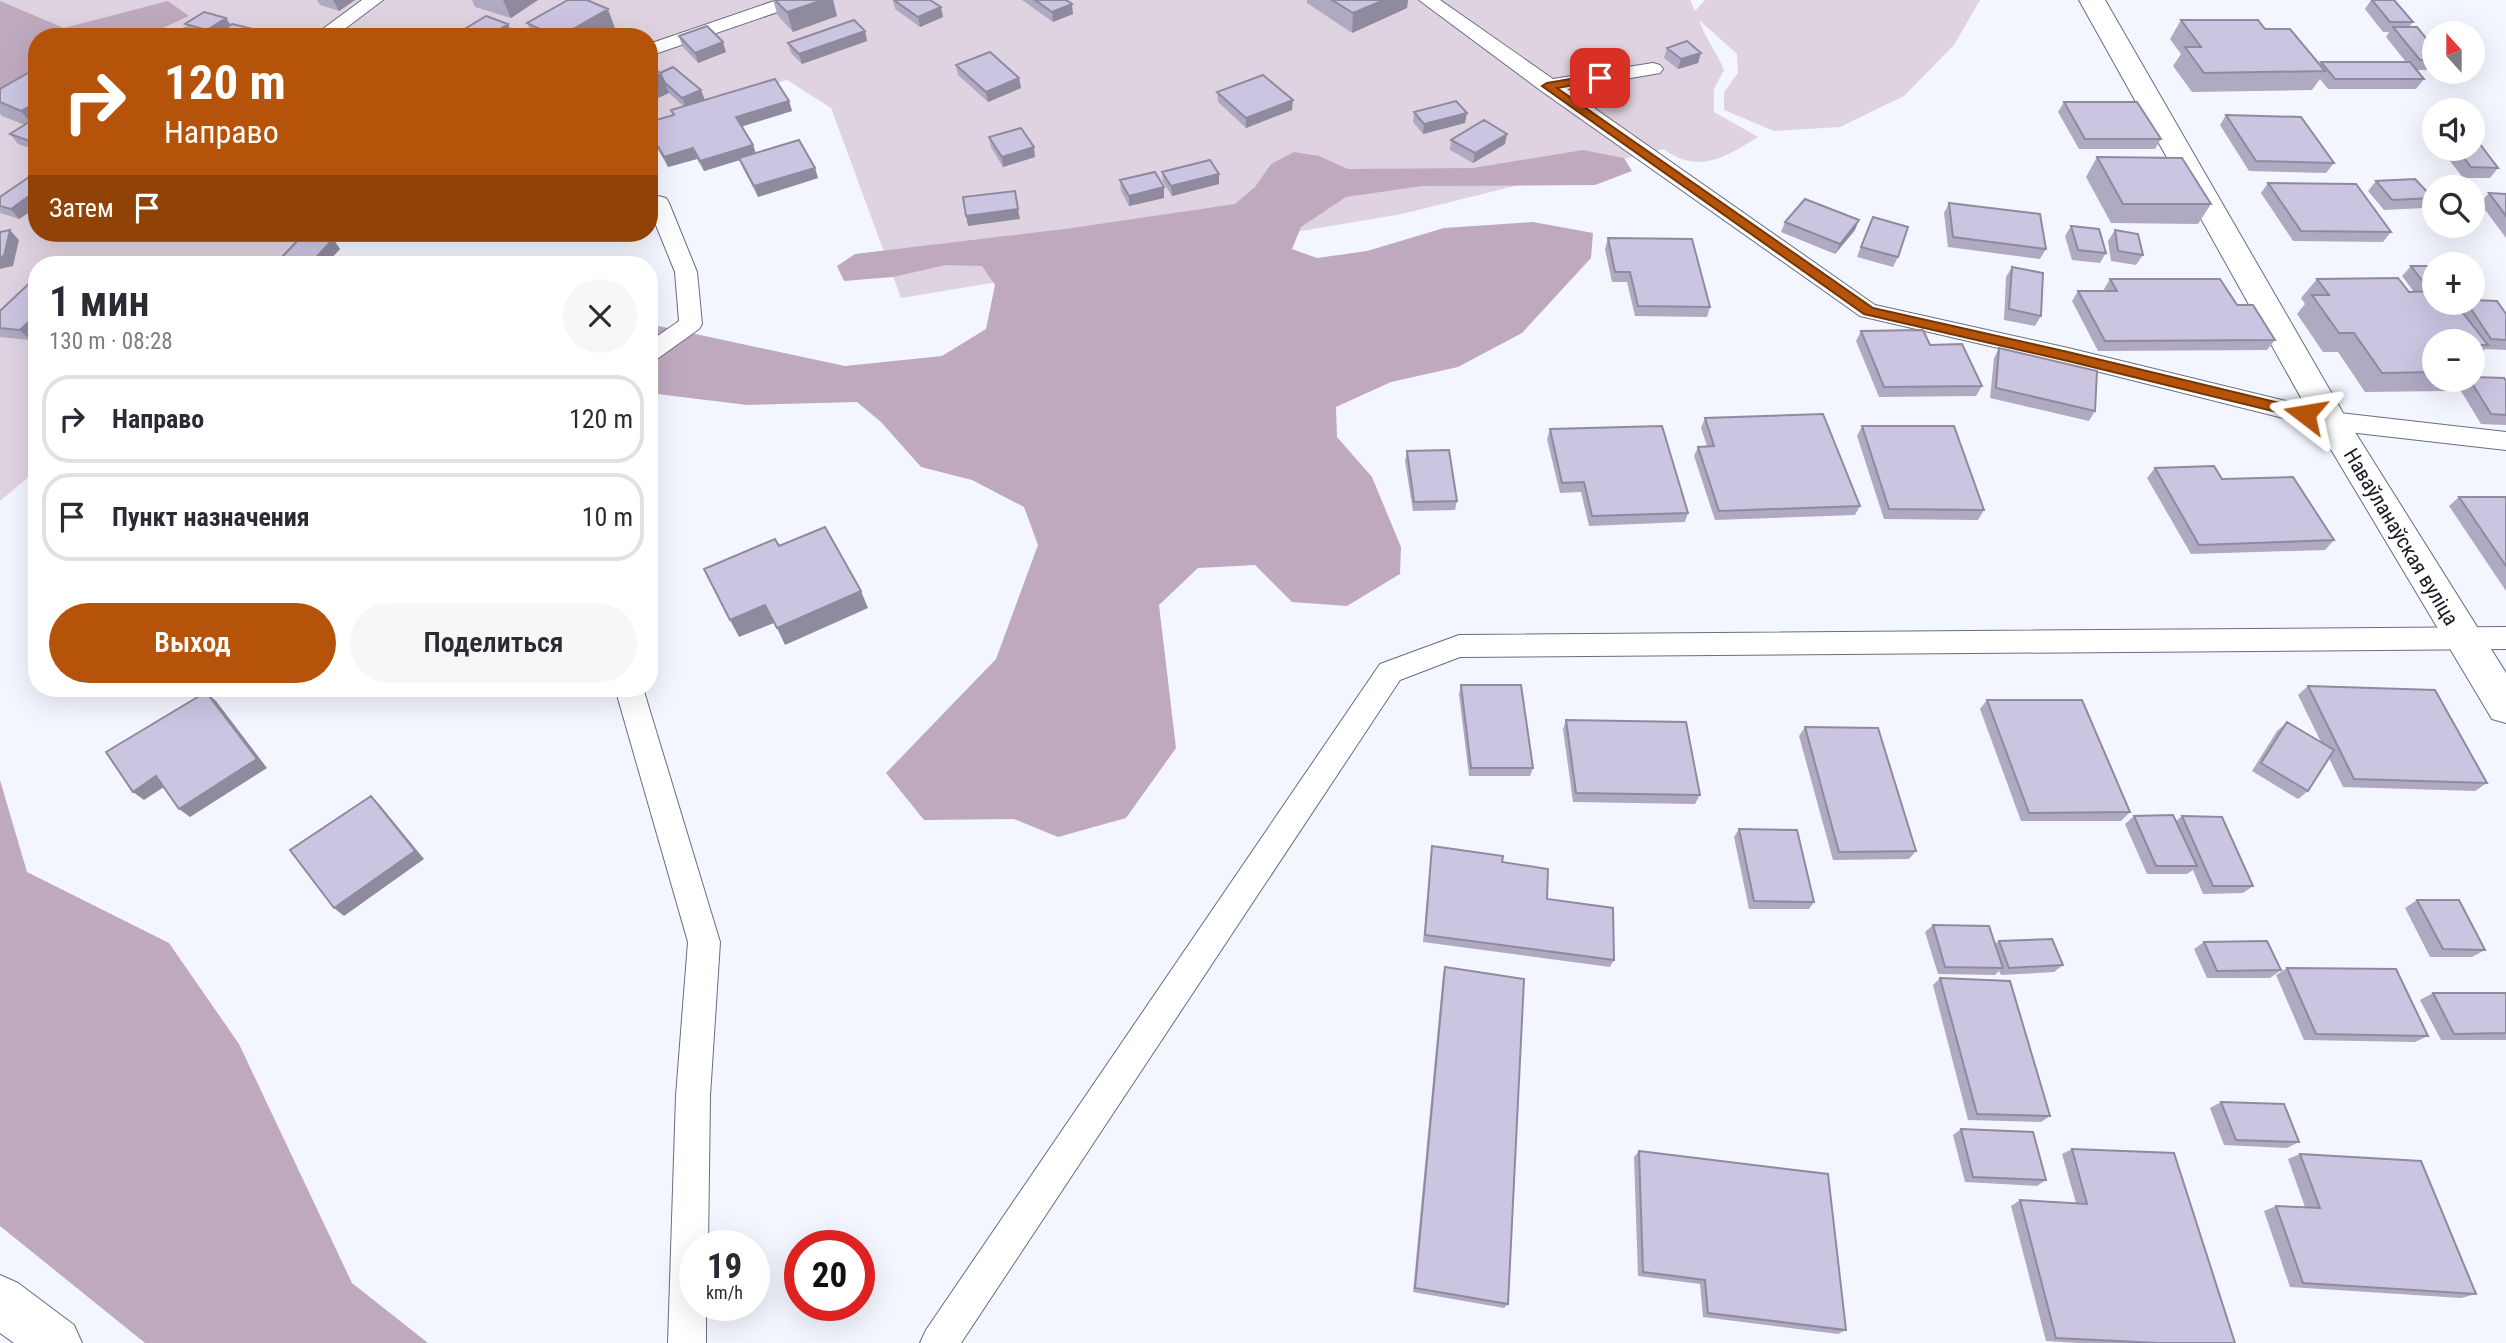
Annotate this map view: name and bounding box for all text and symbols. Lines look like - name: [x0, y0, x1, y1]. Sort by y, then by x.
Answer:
- north arrow: [2422, 21, 2485, 84]
- map controls: [2422, 21, 2485, 392]
- pin: [1570, 48, 1630, 108]
- text: 120 m: [164, 54, 286, 111]
- icon: right: [49, 56, 140, 147]
- icon: arrive: [1581, 59, 1619, 97]
- button: sound: [2422, 98, 2485, 161]
- text: Направо: [164, 113, 279, 151]
- button: search: [2422, 175, 2485, 238]
- icon: arrive: [128, 189, 166, 227]
- text: Затем: [49, 193, 114, 223]
- button: +: [2422, 252, 2485, 315]
- text: 1 мин: [49, 277, 150, 326]
- button: close: [563, 279, 637, 353]
- text: 130 m · 08:28: [49, 328, 173, 355]
- button: −: [2422, 329, 2485, 392]
- position arrow: [2268, 377, 2342, 451]
- icon: right: [53, 400, 91, 438]
- text: Направо: [112, 404, 204, 434]
- text: 120 m: [569, 404, 633, 434]
- street label: Наваўланаўская вуліца: [2339, 444, 2463, 630]
- icon: arrive: [53, 498, 91, 536]
- text: Пункт назначения: [112, 502, 310, 532]
- text: 10 m: [582, 502, 633, 532]
- button: Выход: [49, 603, 336, 683]
- button: Поделиться: [350, 603, 637, 683]
- speed limit sign: 20: [784, 1230, 875, 1321]
- text: 19: [707, 1246, 742, 1287]
- text: km/h: [706, 1282, 743, 1303]

